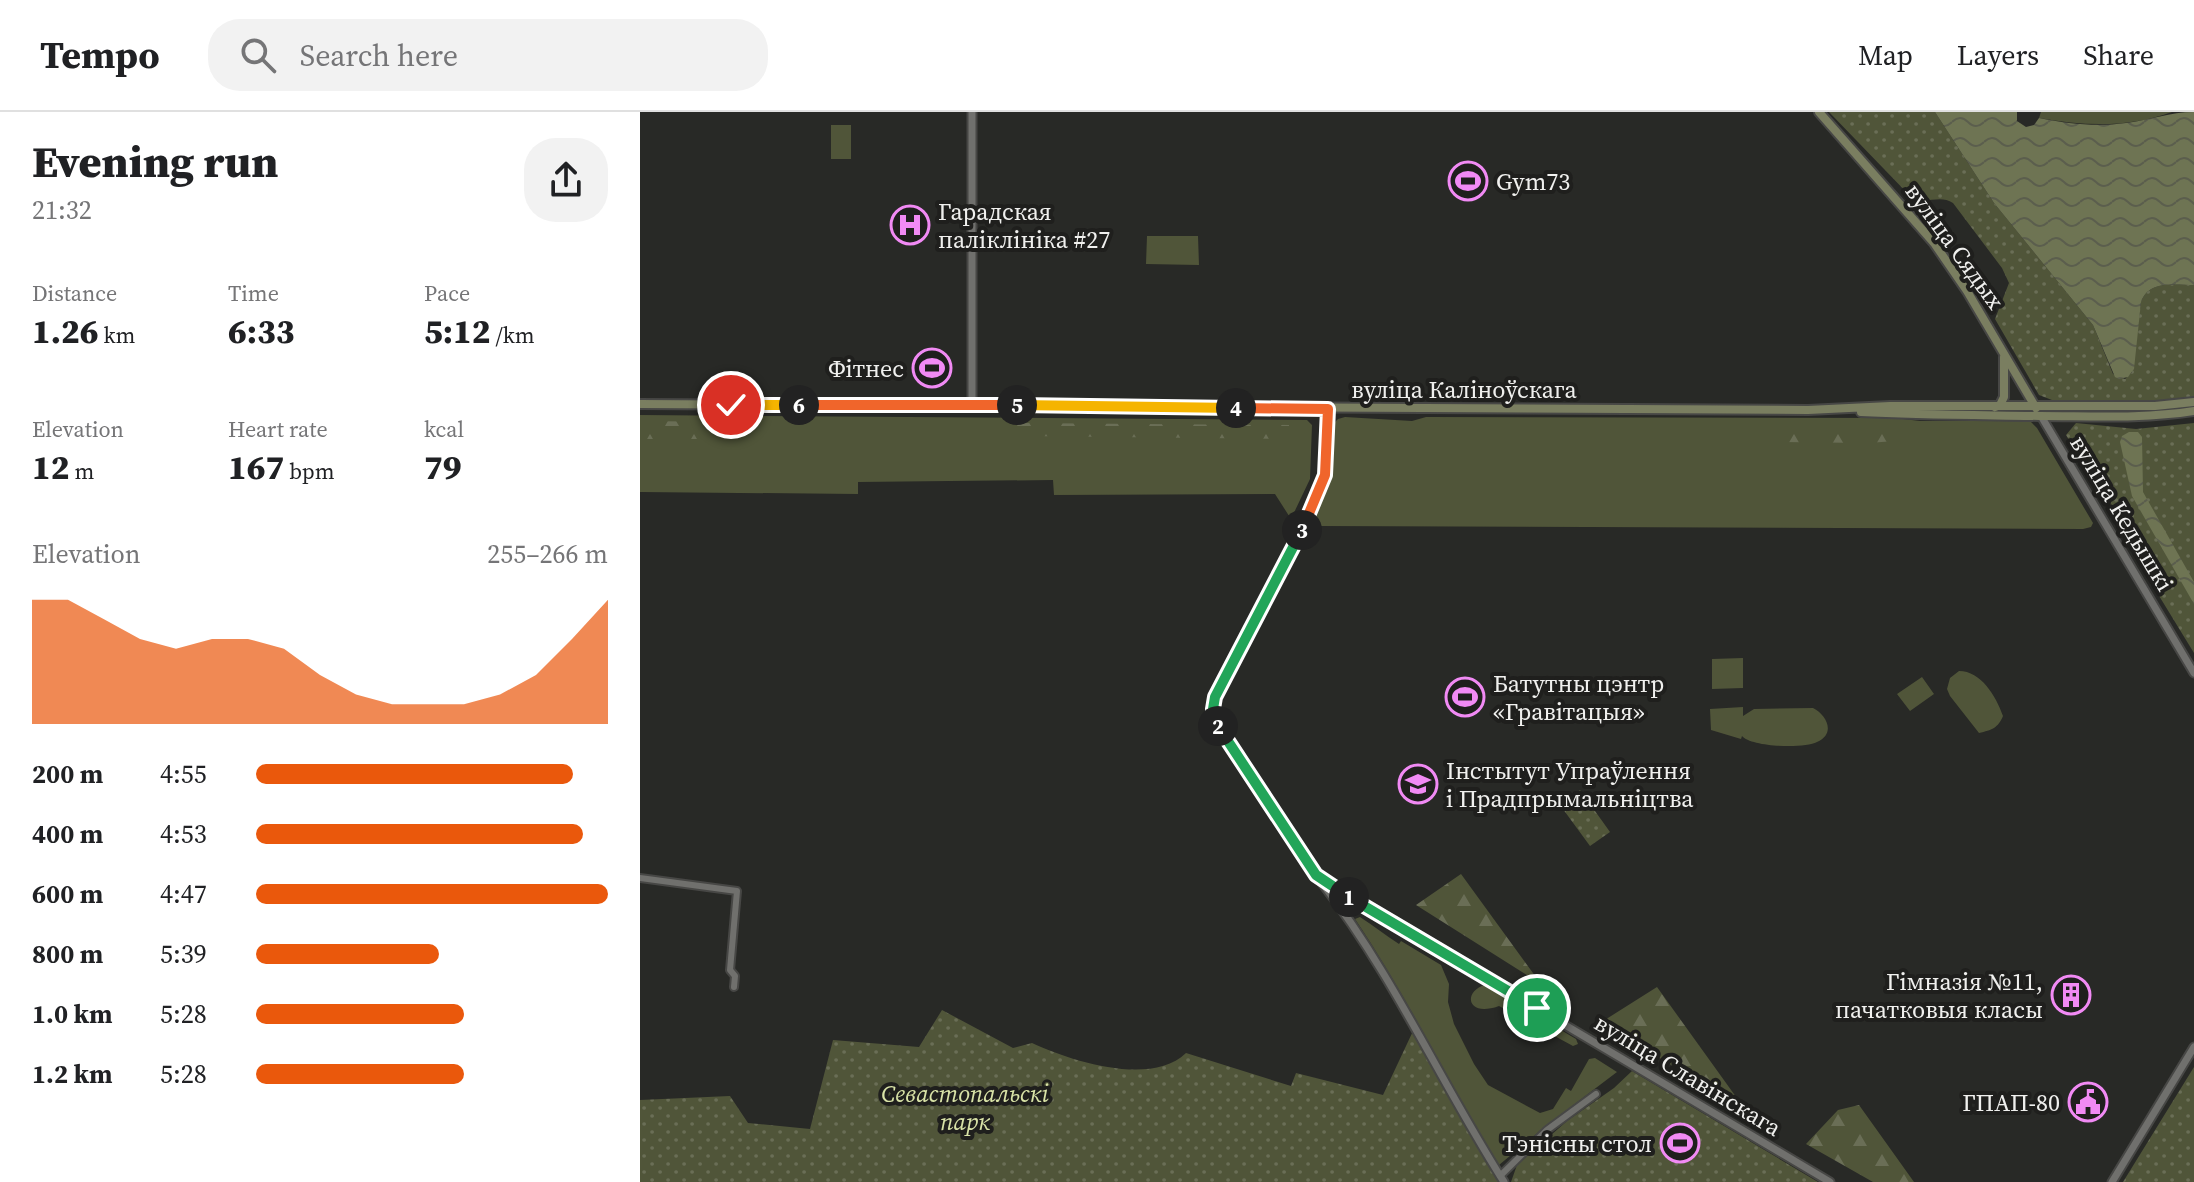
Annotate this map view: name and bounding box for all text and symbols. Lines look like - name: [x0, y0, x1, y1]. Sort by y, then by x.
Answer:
- search box: [208, 19, 768, 91]
- text: Tempo: [40, 29, 160, 81]
- icon: search: [236, 33, 280, 77]
- text: Search here: [300, 35, 458, 76]
- text: Map: [1858, 36, 1913, 74]
- text: Layers: [1957, 36, 2039, 74]
- text: Share: [2083, 36, 2154, 74]
- text: Evening run: [32, 131, 278, 192]
- button: share: [524, 138, 608, 222]
- sports icon: Gym73: [1447, 160, 1489, 202]
- place label: Gym73: [1496, 165, 1570, 198]
- street label: вуліца Сядых: [1898, 176, 2012, 316]
- text: 21:32: [32, 192, 92, 228]
- place label: Гарадская паліклініка #27: [938, 195, 1110, 256]
- hospital icon: Гарадская паліклініка #27: [889, 204, 931, 246]
- text: Distance: [32, 278, 117, 308]
- text: Time: [228, 278, 279, 308]
- text: Pace: [424, 278, 470, 308]
- text: 1.26: [32, 308, 98, 354]
- text: 6:33: [228, 308, 294, 354]
- text: 5:12: [424, 308, 490, 354]
- text: km: [98, 320, 135, 350]
- text: /km: [490, 320, 535, 350]
- sports icon: Фітнес: [911, 347, 953, 389]
- place label: Фітнес: [828, 352, 904, 385]
- pin: [697, 371, 765, 439]
- street label: вуліца Каліноўскага: [1351, 373, 1578, 406]
- icon: check: [709, 383, 753, 427]
- pin: 6: [779, 385, 819, 425]
- pin: 5: [997, 385, 1037, 425]
- pin: 4: [1216, 388, 1256, 428]
- text: 6: [793, 390, 805, 420]
- text: 5: [1011, 390, 1023, 420]
- text: 4: [1230, 393, 1242, 423]
- text: Elevation: [32, 414, 124, 444]
- text: Heart rate: [228, 414, 328, 444]
- text: kcal: [424, 414, 464, 444]
- street label: вуліца Кедышкі: [2062, 429, 2182, 597]
- text: 12: [32, 444, 69, 490]
- text: 167: [228, 444, 284, 490]
- text: 79: [424, 444, 461, 490]
- text: m: [69, 456, 94, 486]
- text: bpm: [284, 456, 334, 486]
- pin: 3: [1282, 510, 1322, 550]
- text: 3: [1296, 515, 1308, 545]
- text: Elevation: [32, 536, 141, 572]
- text: 255–266 m: [487, 536, 608, 572]
- place label: Батутны цэнтр «Гравітацыя»: [1493, 667, 1664, 728]
- sports icon: Батутны цэнтр «Гравітацыя»: [1444, 676, 1486, 718]
- pin: 2: [1198, 706, 1238, 746]
- text: 2: [1212, 711, 1224, 741]
- place label: Інстытут Упраўлення і Прадпрымальніцтва: [1446, 754, 1694, 815]
- text: 200 m: [32, 756, 103, 792]
- text: 4:55: [160, 756, 207, 792]
- school or university icon: Інстытут Упраўлення і Прадпрымальніцтва: [1397, 763, 1439, 805]
- text: 400 m: [32, 816, 103, 852]
- text: 4:53: [160, 816, 207, 852]
- text: 600 m: [32, 876, 103, 912]
- text: 4:47: [160, 876, 207, 912]
- pin: 1: [1329, 877, 1369, 917]
- text: 1: [1343, 882, 1355, 912]
- text: 800 m: [32, 936, 103, 972]
- text: 5:39: [160, 936, 207, 972]
- place label: Гімназія №11, пачатковыя класы: [1835, 965, 2043, 1026]
- pin: [1503, 974, 1571, 1042]
- building icon: Гімназія №11, пачатковыя класы: [2050, 974, 2092, 1016]
- icon: arrive: [1515, 986, 1559, 1030]
- text: 1.0 km: [32, 996, 113, 1032]
- text: 5:28: [160, 996, 207, 1032]
- street label: вуліца Славінскага: [1588, 1006, 1788, 1144]
- text: 1.2 km: [32, 1056, 113, 1092]
- text: 5:28: [160, 1056, 207, 1092]
- park label: Севастопальскі парк: [881, 1077, 1050, 1138]
- public building icon: ГПАП-80: [2067, 1081, 2109, 1123]
- place label: ГПАП-80: [1962, 1086, 2060, 1119]
- sports icon: Тэнісны стол: [1659, 1122, 1701, 1164]
- place label: Тэнісны стол: [1502, 1127, 1652, 1160]

